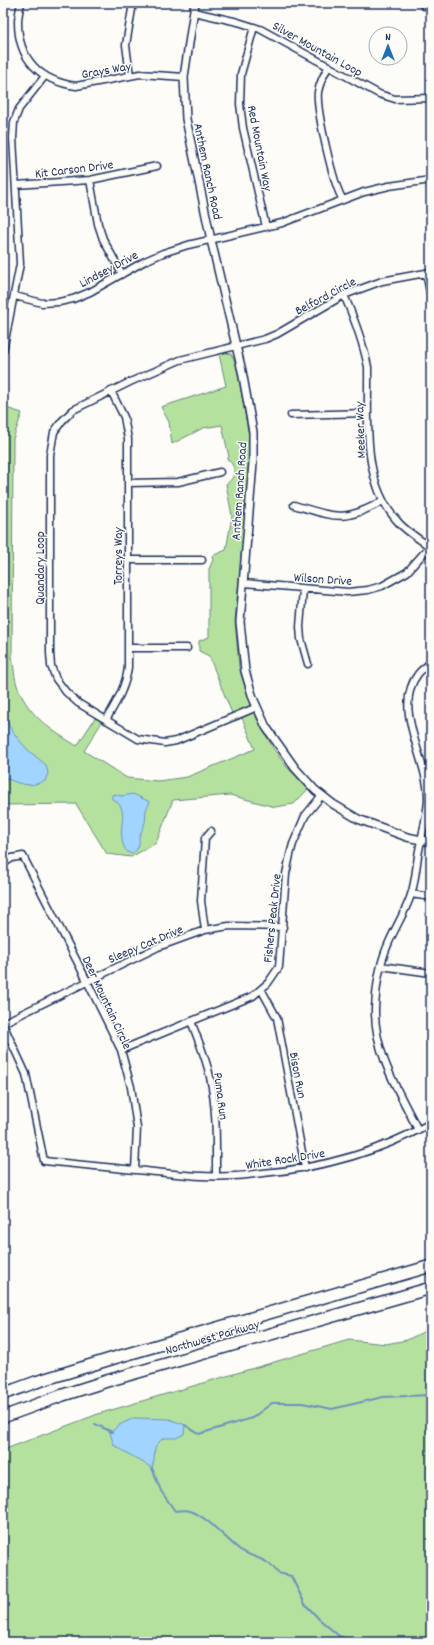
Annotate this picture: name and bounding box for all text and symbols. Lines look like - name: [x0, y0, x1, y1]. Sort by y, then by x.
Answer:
- street label: Silver Mountain Loop: [268, 18, 365, 83]
- north arrow: [368, 26, 408, 66]
- text: N: [385, 30, 391, 46]
- street label: Grays Way: [80, 58, 133, 85]
- street label: Red Mountain Way: [241, 104, 276, 194]
- street label: Anthem Ranch Road: [187, 121, 226, 222]
- street label: Kit Carson Drive: [34, 156, 115, 185]
- street label: Lindsey Drive: [76, 247, 142, 294]
- street label: Belford Circle: [292, 273, 360, 321]
- street label: Meeker Way: [351, 400, 372, 459]
- street label: Anthem Ranch Road: [228, 441, 253, 541]
- street label: Torreys Way: [110, 526, 129, 585]
- street label: Quandary Loop: [32, 531, 51, 605]
- street label: Wilson Drive: [293, 569, 353, 592]
- street label: Fishers Peak Drive: [259, 872, 288, 964]
- street label: Sleepy Cat Drive: [106, 921, 187, 970]
- street label: Deer Mountain Circle: [76, 953, 136, 1053]
- street label: Bison Run: [283, 1051, 310, 1100]
- street label: Puma Run: [207, 1072, 232, 1121]
- street label: White Rock Drive: [244, 1145, 327, 1176]
- street label: Northwest Parkway: [163, 1316, 263, 1361]

